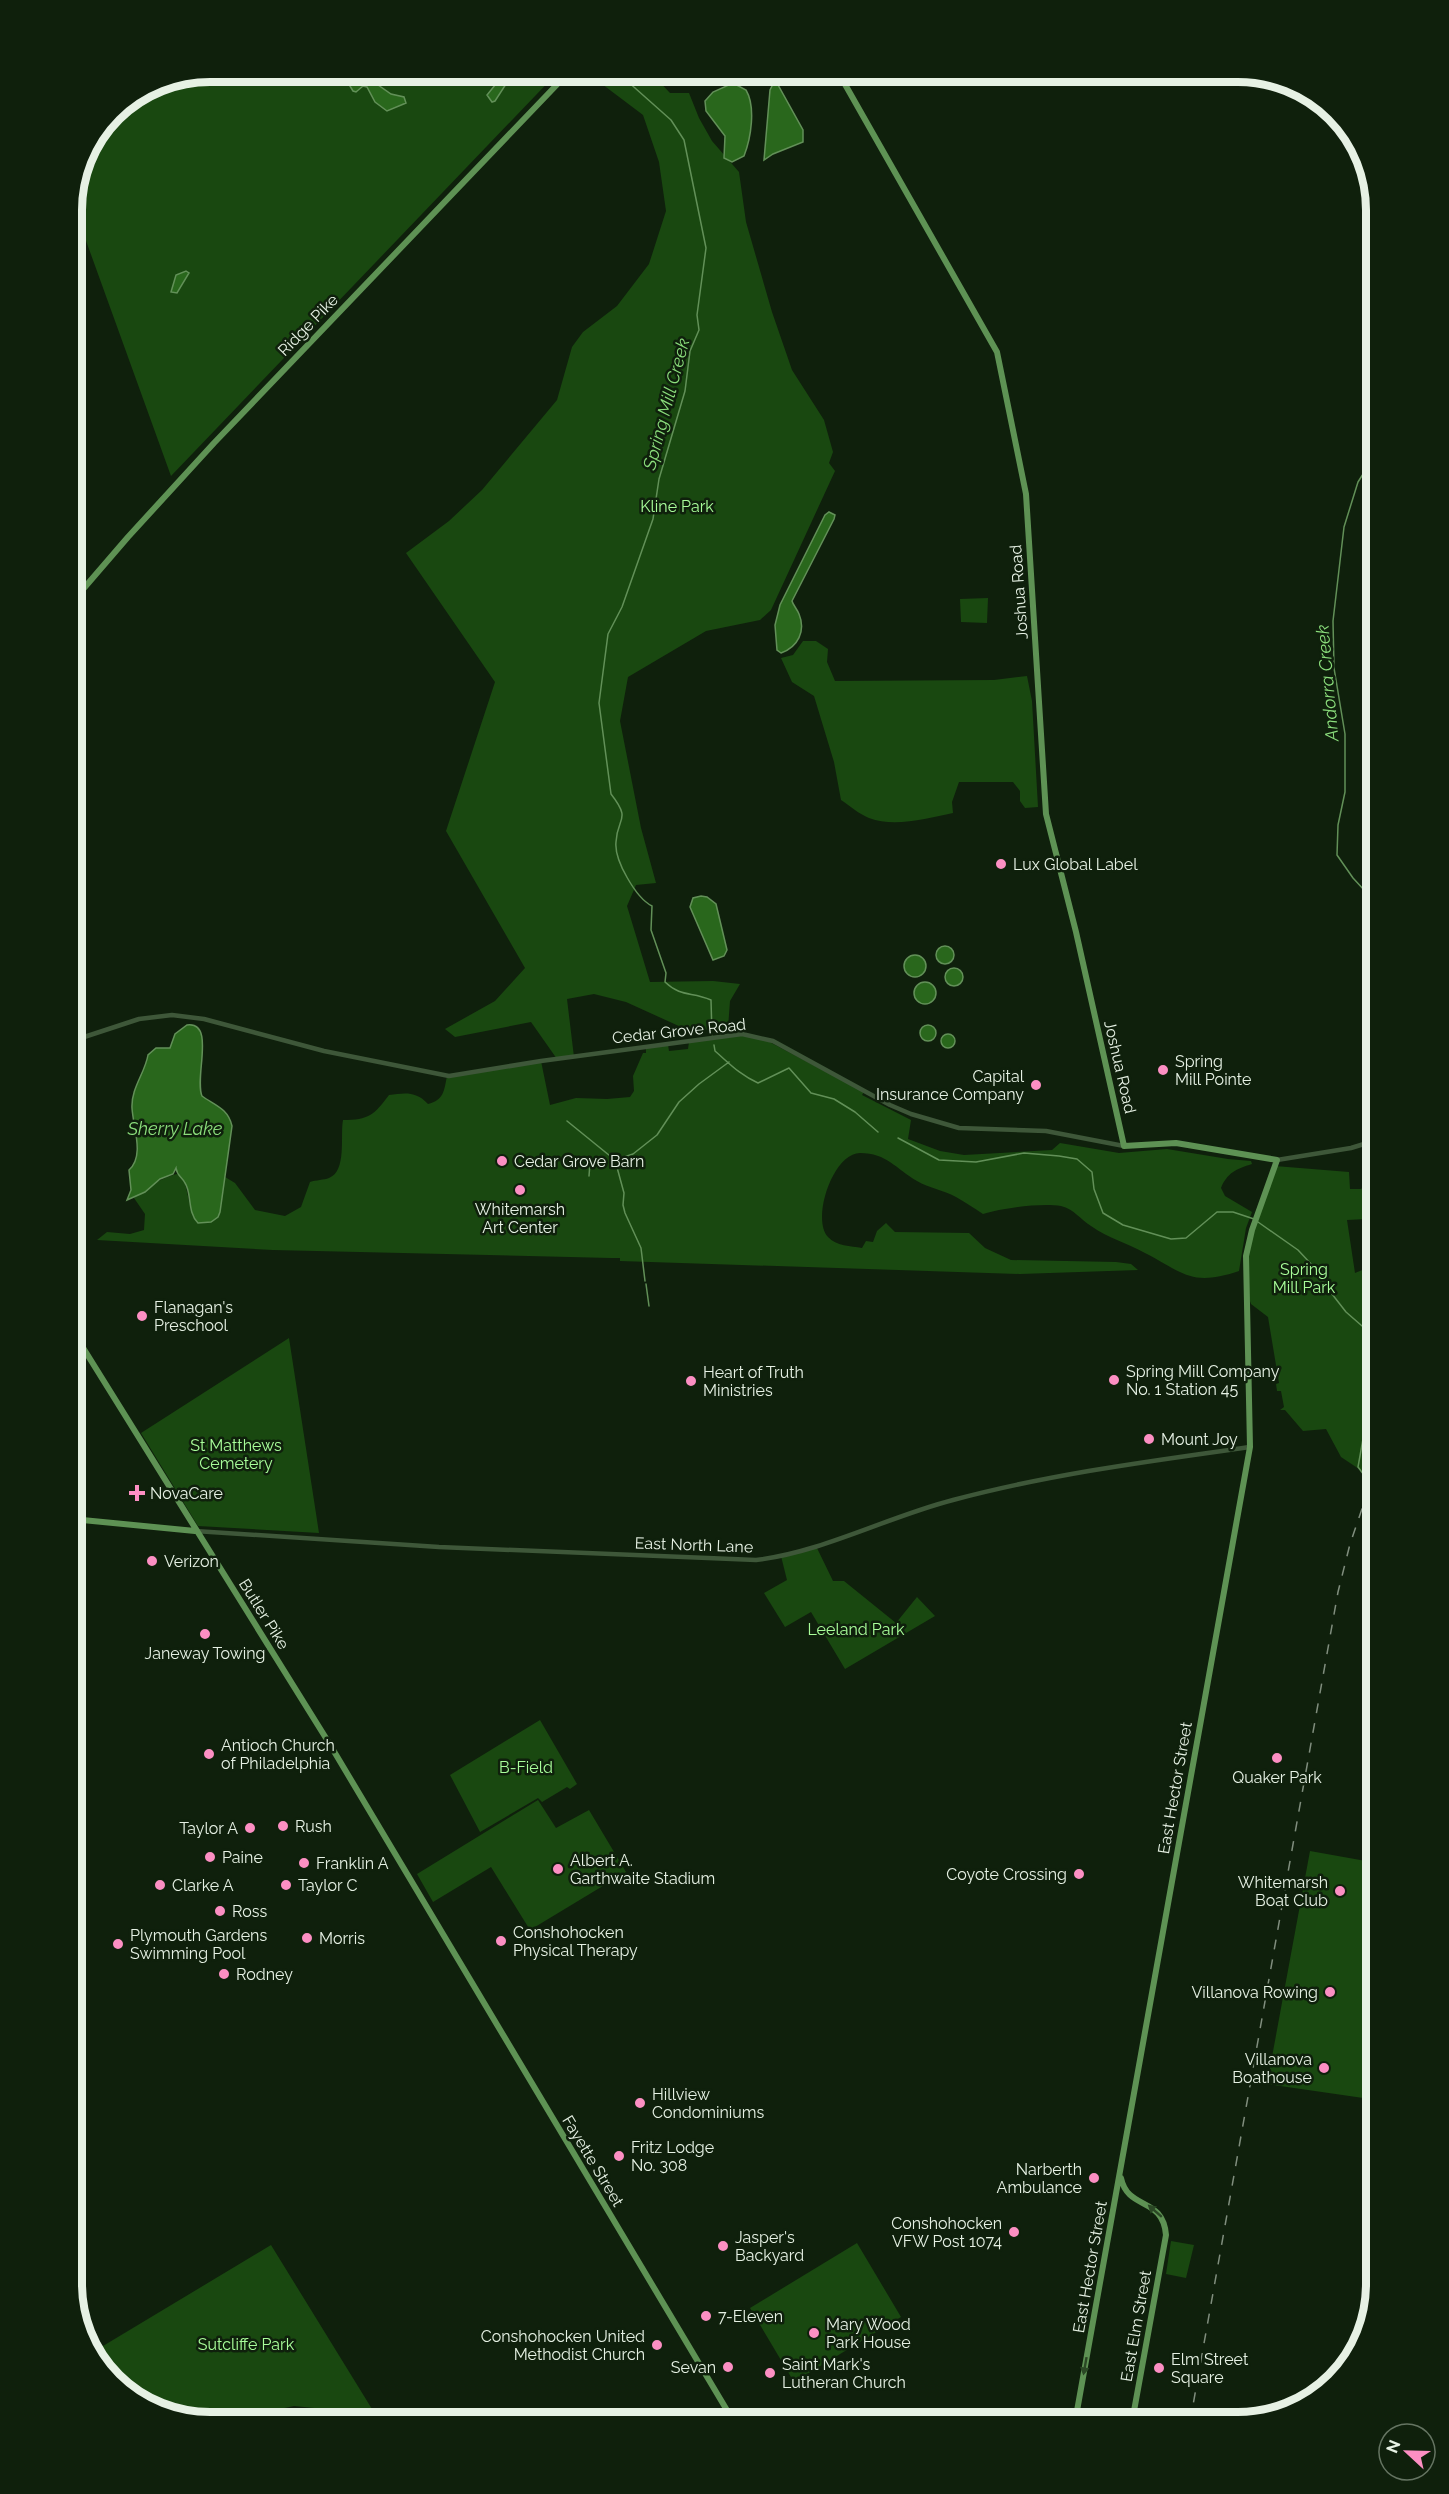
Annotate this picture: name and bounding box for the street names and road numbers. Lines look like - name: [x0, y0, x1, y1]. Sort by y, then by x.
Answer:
- street label: Ridge Pike: [274, 290, 342, 360]
- street label: Joshua Road: [1006, 544, 1032, 640]
- street label: Cedar Grove Road: [611, 1015, 747, 1047]
- street label: Joshua Road: [1100, 1019, 1140, 1115]
- street label: East North Lane: [634, 1533, 754, 1557]
- street label: Butler Pike: [235, 1575, 293, 1653]
- street label: East Hector Street: [1154, 1720, 1196, 1856]
- street label: Fayette Street: [558, 2112, 628, 2211]
- street label: East Hector Street: [1069, 2199, 1111, 2335]
- street label: East Elm Street: [1117, 2268, 1155, 2383]

